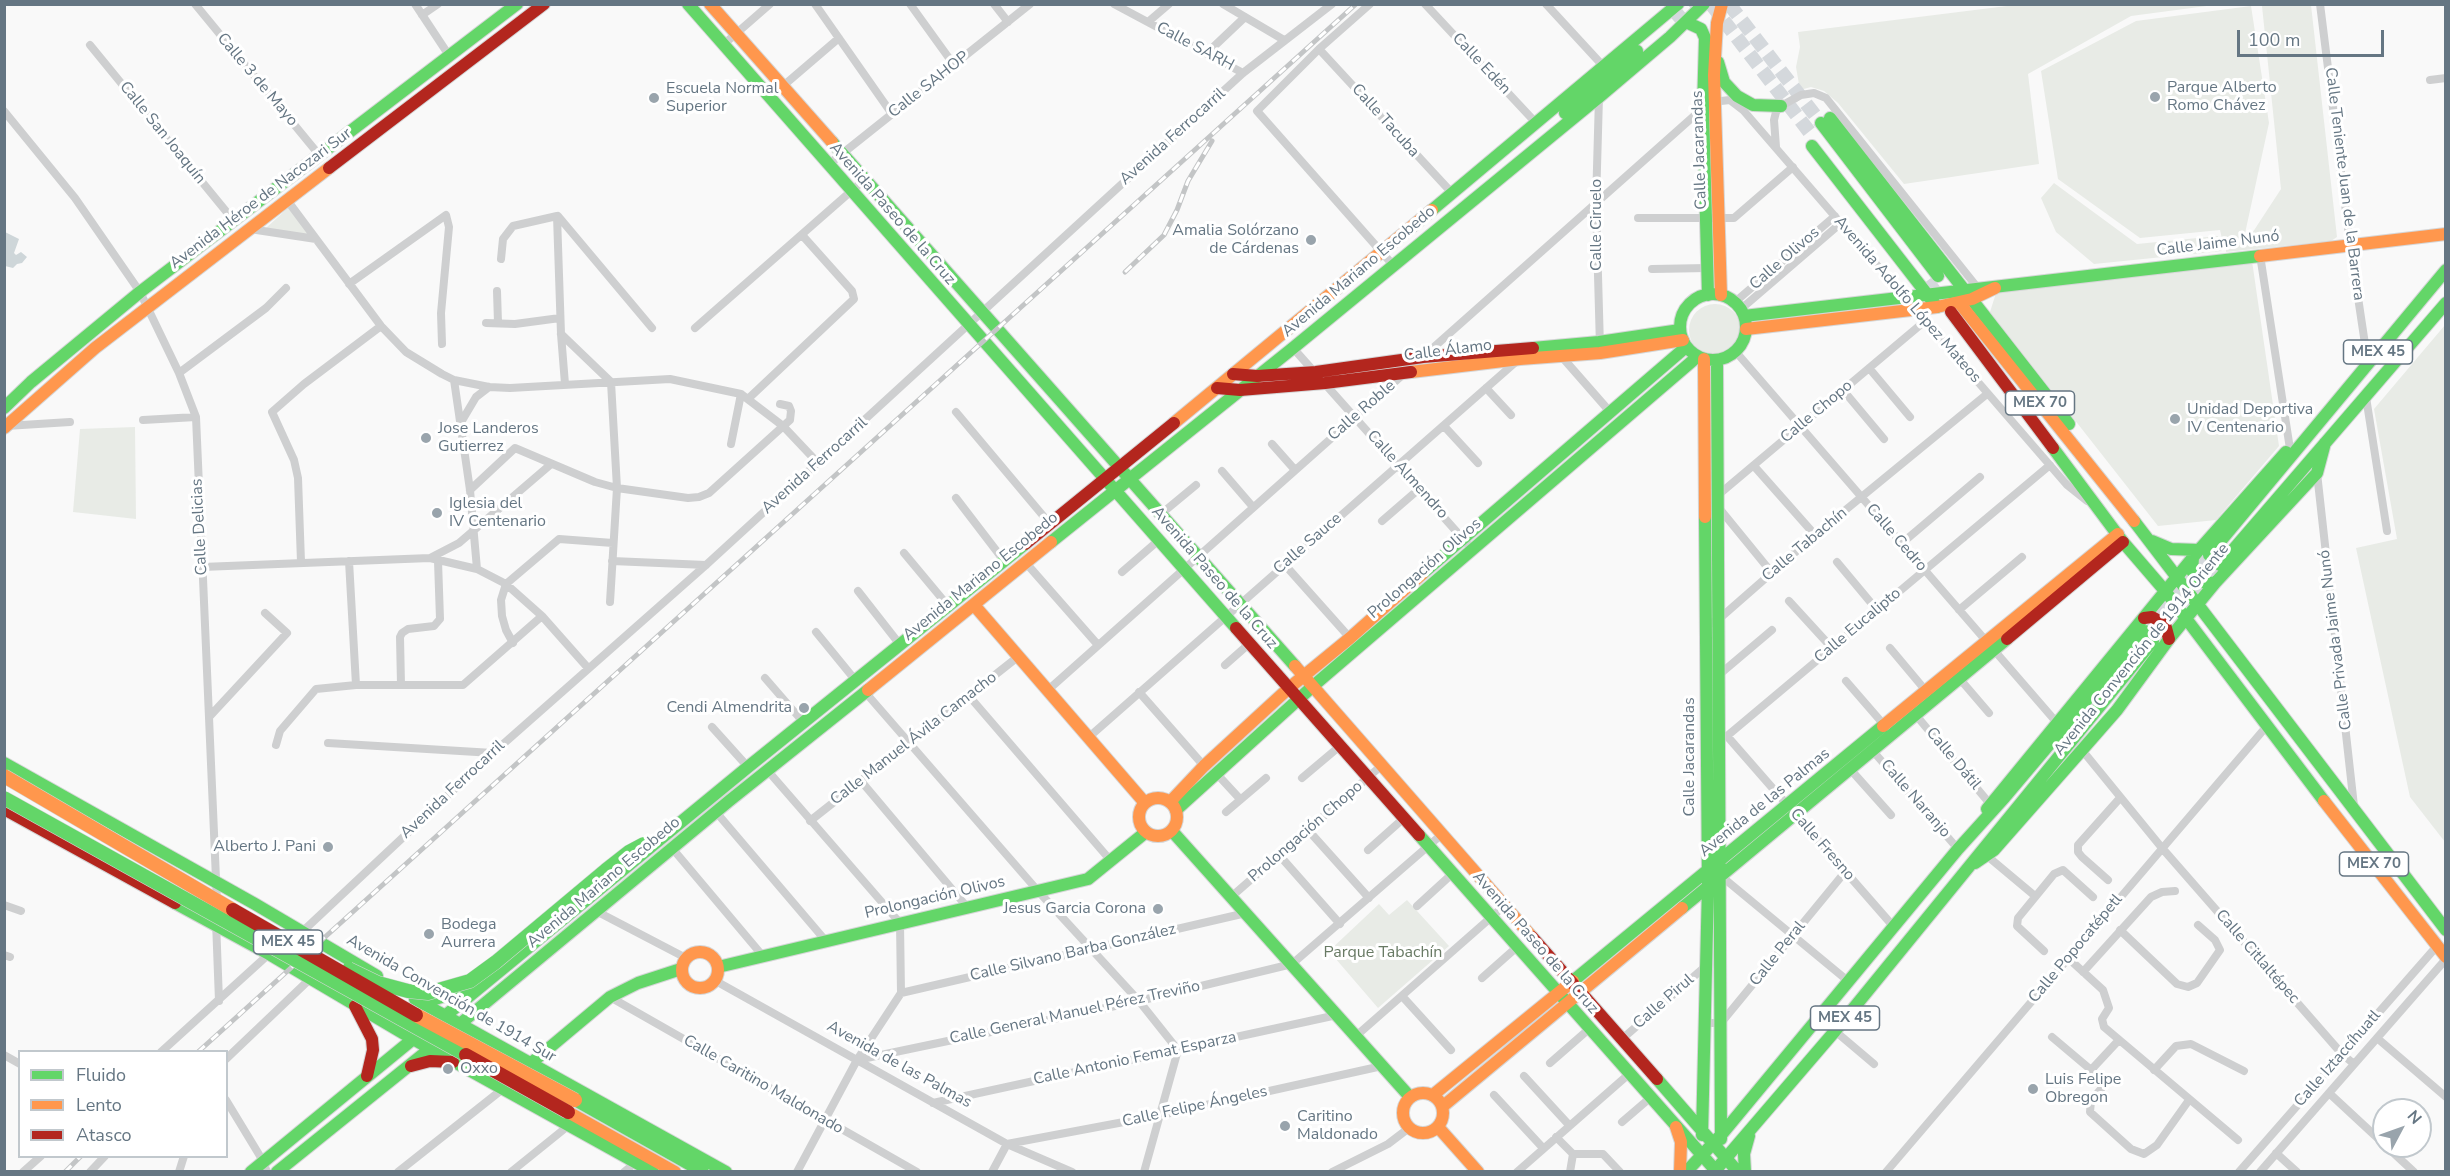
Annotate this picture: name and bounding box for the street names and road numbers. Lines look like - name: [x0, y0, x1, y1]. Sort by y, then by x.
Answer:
- street label: Calle SARH: [1153, 18, 1237, 76]
- street label: Calle 3 de Mayo: [212, 29, 302, 131]
- street label: Calle Edén: [1448, 29, 1514, 99]
- street label: Calle SAHOP: [885, 48, 973, 122]
- street label: Calle Teniente Juan de la Barrera: [2320, 66, 2368, 302]
- street label: Calle San Joaquín: [115, 78, 209, 188]
- street label: Calle Tacuba: [1347, 80, 1423, 162]
- street label: Avenida Ferrocarril: [1116, 85, 1230, 189]
- street label: Calle Jacarandas: [1688, 90, 1712, 210]
- street label: Avenida Héroe de Nacozari Sur: [166, 124, 356, 274]
- street label: Avenida Paseo de la Cruz: [825, 139, 959, 289]
- street label: Calle Ciruelo: [1587, 179, 1607, 271]
- street label: Avenida Mariano Escobedo: [1279, 202, 1439, 342]
- street label: Avenida Adolfo López Mateos: [1829, 213, 1985, 387]
- street label: Calle Olivos: [1746, 223, 1824, 295]
- street label: Calle Jaime Nunó: [2156, 227, 2280, 261]
- street label: Calle Álamo: [1403, 336, 1493, 366]
- road number: MEX 45: [2344, 340, 2412, 364]
- street label: Calle Chopo: [1777, 376, 1857, 448]
- street label: Calle Roble: [1324, 377, 1400, 445]
- road number: MEX 70: [2006, 391, 2074, 415]
- street label: Avenida Ferrocarril: [758, 414, 872, 518]
- street label: Calle Almendro: [1362, 427, 1452, 523]
- street label: Calle Delicias: [188, 478, 212, 576]
- street label: Calle Cedro: [1861, 500, 1931, 576]
- street label: Avenida Paseo de la Cruz: [1147, 503, 1281, 653]
- street label: Calle Tabachín: [1759, 504, 1851, 586]
- street label: Avenida Mariano Escobedo: [900, 509, 1062, 645]
- street label: Calle Sauce: [1270, 509, 1346, 579]
- street label: Prolongación Olivos: [1365, 515, 1485, 623]
- street label: Avenida Convención de 1914 Oriente: [2050, 540, 2234, 760]
- street label: Calle Privada Jaime Nunó: [2315, 549, 2357, 731]
- street label: Calle Eucalipto: [1811, 584, 1905, 668]
- street label: Calle Manuel Ávila Camacho: [827, 668, 1001, 810]
- street label: Calle Jacarandas: [1680, 697, 1700, 817]
- street label: Calle Dátil: [1921, 724, 1985, 794]
- street label: Avenida Ferrocarril: [397, 737, 509, 843]
- street label: Avenida de las Palmas: [1696, 744, 1834, 862]
- street label: Calle Naranjo: [1876, 756, 1954, 842]
- street label: Prolongación Chopo: [1245, 777, 1367, 887]
- street label: Calle Fresno: [1785, 805, 1859, 885]
- street label: Avenida Mariano Escobedo: [524, 813, 684, 953]
- road number: MEX 70: [2340, 852, 2408, 876]
- street label: Avenida Paseo de la Cruz: [1468, 868, 1602, 1018]
- street label: Prolongación Olivos: [863, 872, 1007, 924]
- street label: Calle Popocatépetl: [2025, 891, 2127, 1007]
- street label: Calle Citlaltépec: [2211, 906, 2303, 1008]
- street label: Calle Peral: [1746, 918, 1810, 990]
- street label: Calle Silvano Barba González: [968, 920, 1178, 986]
- road number: MEX 45: [254, 930, 322, 954]
- street label: Avenida Convención de 1914 Sur: [343, 931, 559, 1067]
- street label: Calle Pirul: [1630, 970, 1698, 1034]
- street label: Calle General Manuel Pérez Treviño: [948, 977, 1202, 1049]
- road number: MEX 45: [1810, 1006, 1880, 1030]
- street label: Calle Iztaccíhuatl: [2291, 1007, 2385, 1111]
- street label: Avenida de las Palmas: [823, 1017, 975, 1113]
- street label: Calle Antonio Femat Esparza: [1032, 1028, 1238, 1090]
- street label: Calle Caritino Maldonado: [680, 1031, 846, 1139]
- street label: Calle Felipe Ángeles: [1121, 1082, 1269, 1132]

